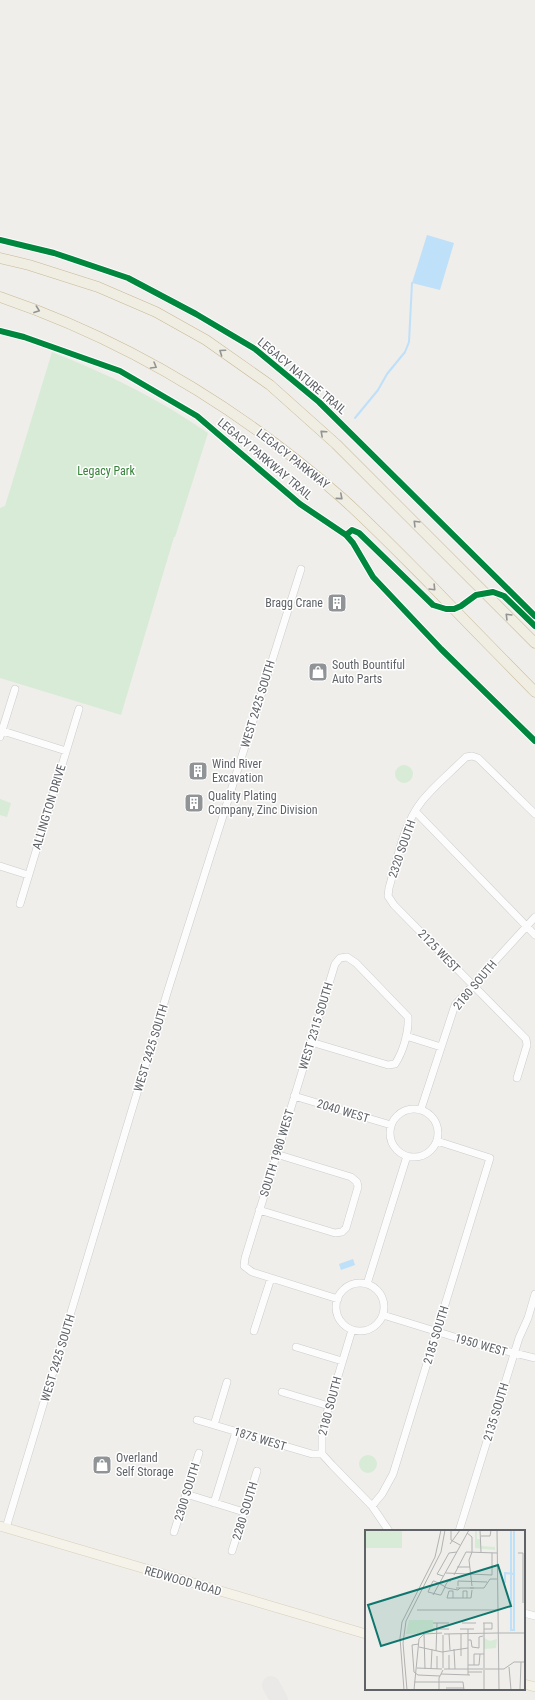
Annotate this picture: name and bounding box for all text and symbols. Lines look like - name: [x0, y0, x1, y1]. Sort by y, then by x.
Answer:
- one-way arrow: [33, 306, 40, 314]
- street label: LEGACY NATURE TRAIL: [255, 335, 349, 417]
- one-way arrow: [219, 350, 226, 357]
- one-way arrow: [150, 361, 157, 368]
- street label: LEGACY PARKWAY TRAIL: [215, 415, 315, 503]
- street label: LEGACY PARKWAY: [254, 426, 332, 492]
- one-way arrow: [320, 430, 328, 437]
- park label: Legacy Park: [77, 464, 135, 478]
- one-way arrow: [335, 492, 343, 499]
- one-way arrow: [413, 520, 421, 528]
- one-way arrow: [428, 583, 436, 591]
- building icon: Bragg Crane: [326, 592, 348, 614]
- place label: Bragg Crane: [265, 596, 323, 610]
- one-way arrow: [505, 613, 512, 621]
- place label: South Bountiful Auto Parts: [332, 658, 405, 686]
- street label: WEST 2425 SOUTH: [238, 659, 278, 749]
- shop icon: South Bountiful Auto Parts: [307, 661, 329, 683]
- place label: Wind River Excavation: [212, 757, 263, 785]
- building icon: Wind River Excavation: [187, 760, 209, 782]
- street label: ALLINGTON DRIVE: [29, 763, 69, 851]
- place label: Quality Plating Company, Zinc Division: [208, 789, 318, 817]
- building icon: Quality Plating Company, Zinc Division: [183, 792, 205, 814]
- street label: 2320 SOUTH: [386, 818, 418, 880]
- street label: 2125 WEST: [415, 927, 463, 975]
- street label: 2180 SOUTH: [450, 957, 500, 1013]
- street label: WEST 2315 SOUTH: [296, 981, 336, 1071]
- street label: WEST 2425 SOUTH: [131, 1003, 171, 1093]
- street label: 2040 WEST: [315, 1096, 371, 1126]
- street label: SOUTH 1980 WEST: [257, 1108, 297, 1198]
- street label: 2185 SOUTH: [420, 1304, 452, 1366]
- street label: WEST 2425 SOUTH: [38, 1313, 78, 1403]
- street label: 1950 WEST: [453, 1331, 509, 1359]
- street label: 2180 SOUTH: [315, 1375, 345, 1437]
- street label: 2135 SOUTH: [480, 1381, 512, 1443]
- street label: 1875 WEST: [232, 1424, 288, 1454]
- place label: Overland Self Storage: [116, 1451, 174, 1479]
- shop icon: Overland Self Storage: [91, 1454, 113, 1476]
- street label: 2300 SOUTH: [171, 1461, 203, 1523]
- street label: 2280 SOUTH: [229, 1480, 261, 1542]
- inset map: [365, 1530, 525, 1690]
- street label: REDWOOD ROAD: [143, 1563, 223, 1599]

